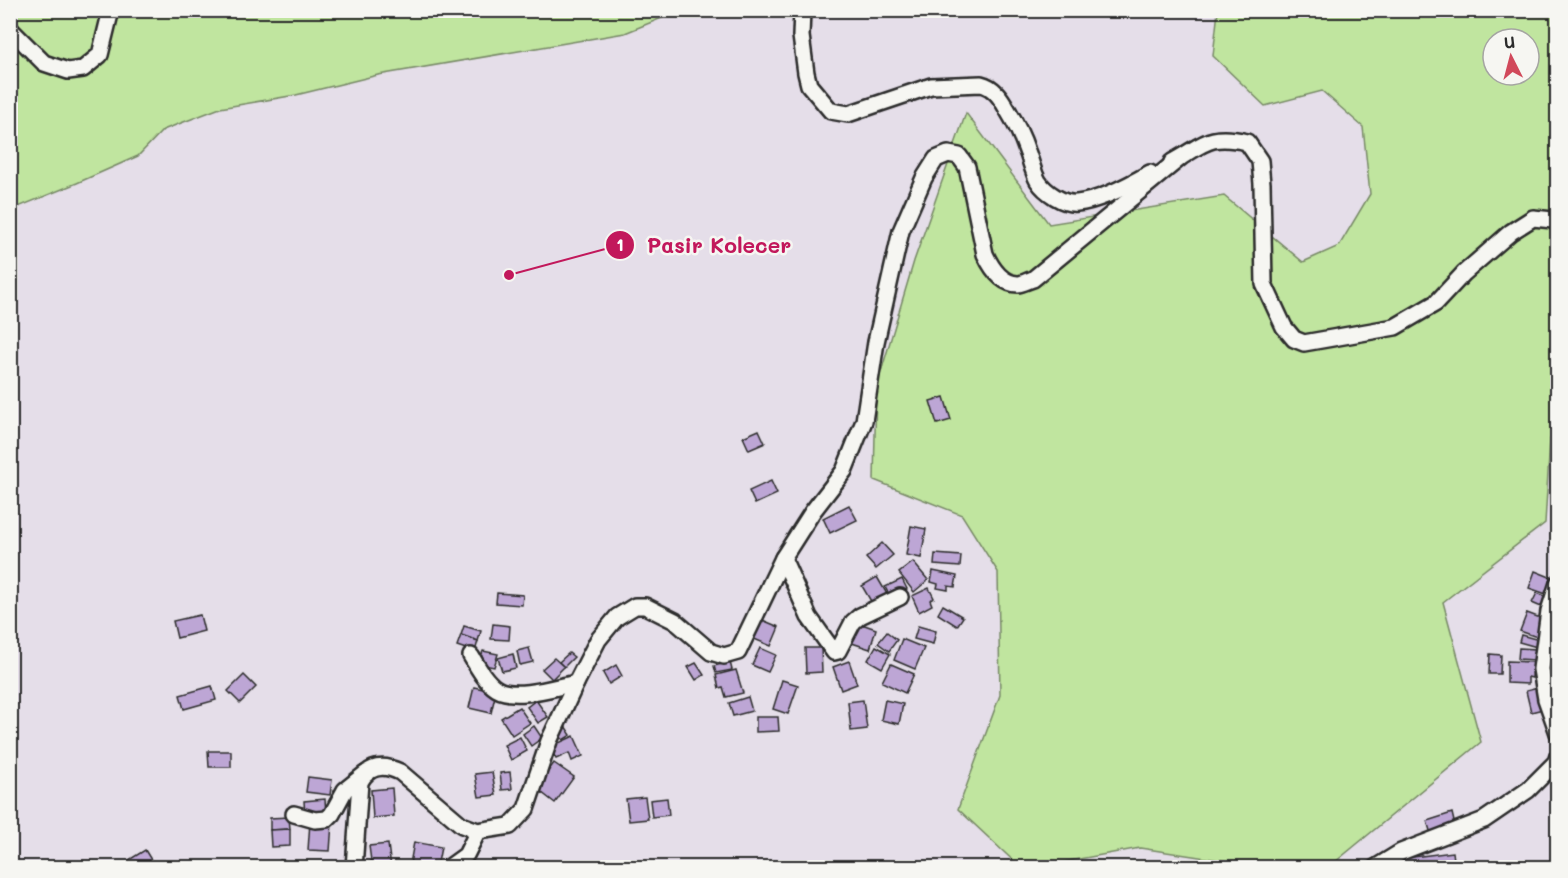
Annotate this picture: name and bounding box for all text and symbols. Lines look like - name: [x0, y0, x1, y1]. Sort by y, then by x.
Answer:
- north arrow: [1481, 27, 1541, 87]
- text: U: [1503, 31, 1516, 53]
- callout: Pasir Kolecer: [605, 226, 803, 265]
- text: Pasir Kolecer: [647, 231, 791, 258]
- text: 1: [616, 232, 624, 256]

